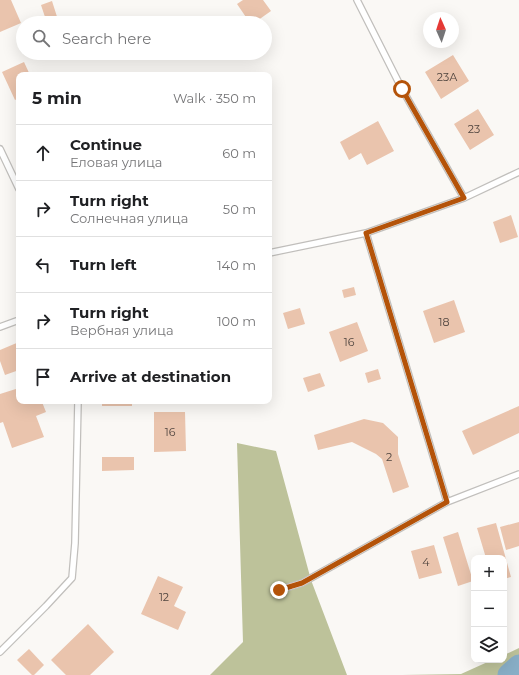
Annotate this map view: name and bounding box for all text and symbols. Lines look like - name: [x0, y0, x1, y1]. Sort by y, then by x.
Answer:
- north arrow: [423, 12, 459, 48]
- search box: [16, 16, 272, 60]
- icon: search: [30, 27, 52, 49]
- text: Search here: [62, 29, 151, 48]
- house number: 23А: [437, 70, 458, 84]
- route start: [393, 80, 411, 98]
- text: 5 min: [32, 88, 82, 108]
- text: Walk · 350 m: [173, 90, 256, 106]
- house number: 23: [468, 122, 480, 136]
- text: Continue: [70, 135, 142, 154]
- icon: ahead: [32, 142, 54, 164]
- text: 60 m: [222, 145, 256, 161]
- text: Еловая улица: [70, 154, 162, 170]
- text: Turn right: [70, 191, 149, 210]
- icon: right: [32, 198, 54, 220]
- text: 50 m: [223, 201, 256, 217]
- text: Солнечная улица: [70, 210, 188, 226]
- icon: left: [32, 254, 54, 276]
- text: Turn left: [70, 255, 137, 274]
- text: 140 m: [217, 257, 256, 273]
- text: Turn right: [70, 303, 149, 322]
- icon: right: [32, 310, 54, 332]
- text: 100 m: [217, 313, 256, 329]
- house number: 18: [439, 315, 450, 329]
- text: Вербная улица: [70, 322, 173, 338]
- house number: 16: [344, 335, 355, 349]
- icon: arrive: [32, 366, 54, 388]
- text: Arrive at destination: [70, 367, 231, 386]
- house number: 16: [165, 425, 176, 439]
- house number: 2: [386, 450, 392, 464]
- house number: 4: [422, 555, 430, 569]
- map controls: [471, 555, 507, 663]
- button: +: [471, 555, 507, 591]
- route end: [270, 581, 288, 599]
- house number: 12: [159, 590, 169, 604]
- button: −: [471, 591, 507, 627]
- button: layers: [471, 627, 507, 663]

